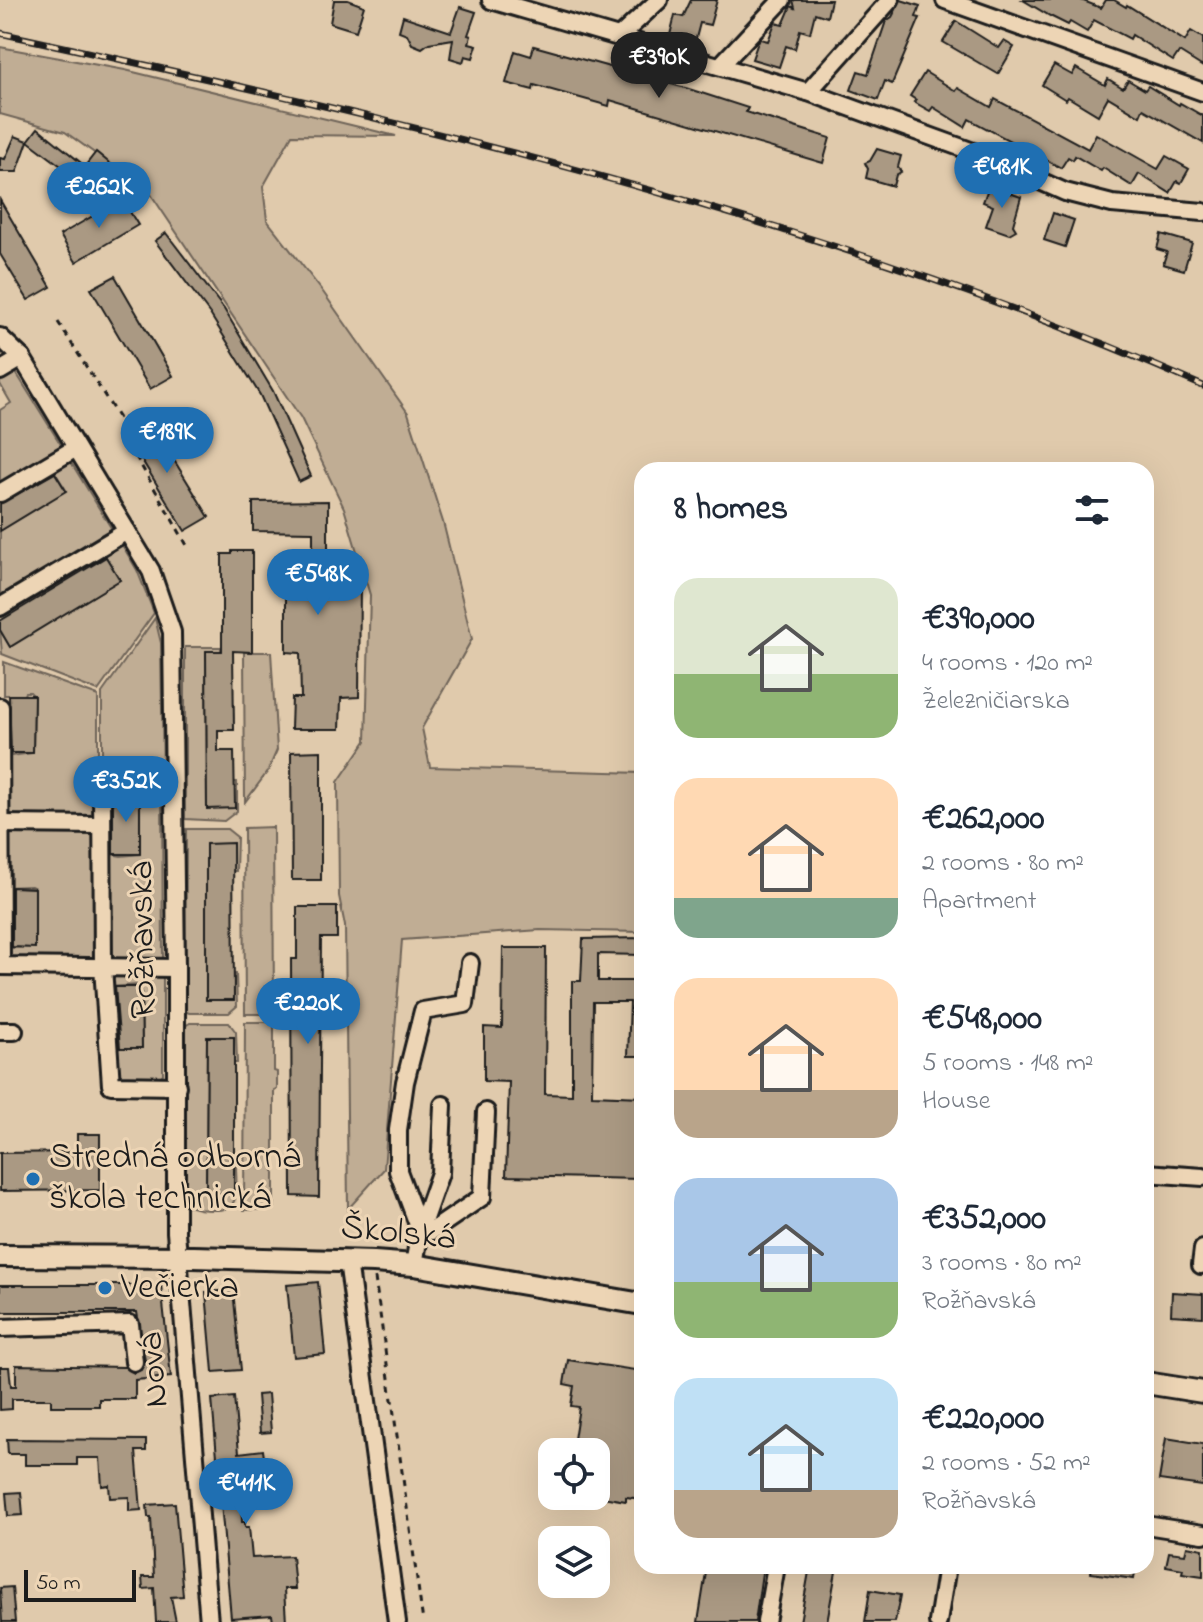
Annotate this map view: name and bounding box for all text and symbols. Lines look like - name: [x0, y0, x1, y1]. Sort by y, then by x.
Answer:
- pin: €390K: [603, 32, 715, 100]
- text: €390K: [629, 39, 689, 77]
- pin: €481K: [946, 142, 1058, 210]
- text: €481K: [972, 149, 1032, 187]
- pin: €262K: [43, 162, 155, 230]
- text: €262K: [65, 169, 133, 207]
- pin: €189K: [111, 407, 223, 475]
- text: €189K: [139, 414, 195, 452]
- text: 8 homes: [674, 485, 788, 535]
- icon: filters: [1070, 488, 1114, 532]
- pin: €548K: [262, 549, 374, 617]
- text: €548K: [285, 556, 351, 594]
- text: €390,000: [922, 595, 1035, 645]
- icon: home: [738, 610, 834, 706]
- text: 4 rooms · 120 m²: [922, 645, 1093, 683]
- text: Železničiarska: [922, 683, 1070, 721]
- pin: €352K: [70, 756, 182, 824]
- text: €352K: [91, 763, 161, 801]
- text: €262,000: [922, 795, 1044, 845]
- icon: home: [738, 810, 834, 906]
- text: 2 rooms · 80 m²: [922, 845, 1084, 883]
- street label: Rožňavská: [116, 861, 172, 1019]
- text: Apartment: [922, 883, 1036, 921]
- pin: €220K: [252, 978, 364, 1046]
- text: €220K: [274, 985, 342, 1023]
- text: €548,000: [922, 995, 1042, 1045]
- icon: home: [738, 1010, 834, 1106]
- text: 5 rooms · 148 m²: [922, 1045, 1094, 1083]
- text: House: [922, 1083, 990, 1121]
- place label: Stredná odborná škola technická: [49, 1132, 301, 1226]
- marker: Stredná odborná škola technická: [24, 1170, 42, 1188]
- text: €352,000: [922, 1195, 1046, 1245]
- street label: Školská: [338, 1202, 458, 1266]
- icon: home: [738, 1210, 834, 1306]
- text: 3 rooms · 80 m²: [922, 1245, 1082, 1283]
- place label: Večierka: [120, 1262, 239, 1315]
- marker: Večierka: [96, 1279, 114, 1297]
- text: Rožňavská: [922, 1283, 1035, 1321]
- street label: Nová: [125, 1330, 185, 1410]
- text: €220,000: [922, 1395, 1044, 1445]
- icon: home: [738, 1410, 834, 1506]
- map controls: [538, 1438, 610, 1598]
- button: locate: [538, 1438, 610, 1510]
- text: 2 rooms · 52 m²: [922, 1445, 1091, 1483]
- pin: €411K: [190, 1458, 302, 1526]
- text: €411K: [217, 1465, 275, 1503]
- text: Rožňavská: [922, 1483, 1035, 1521]
- button: layers: [538, 1526, 610, 1598]
- scale bar: [24, 1566, 136, 1602]
- text: 50 m: [36, 1568, 81, 1600]

